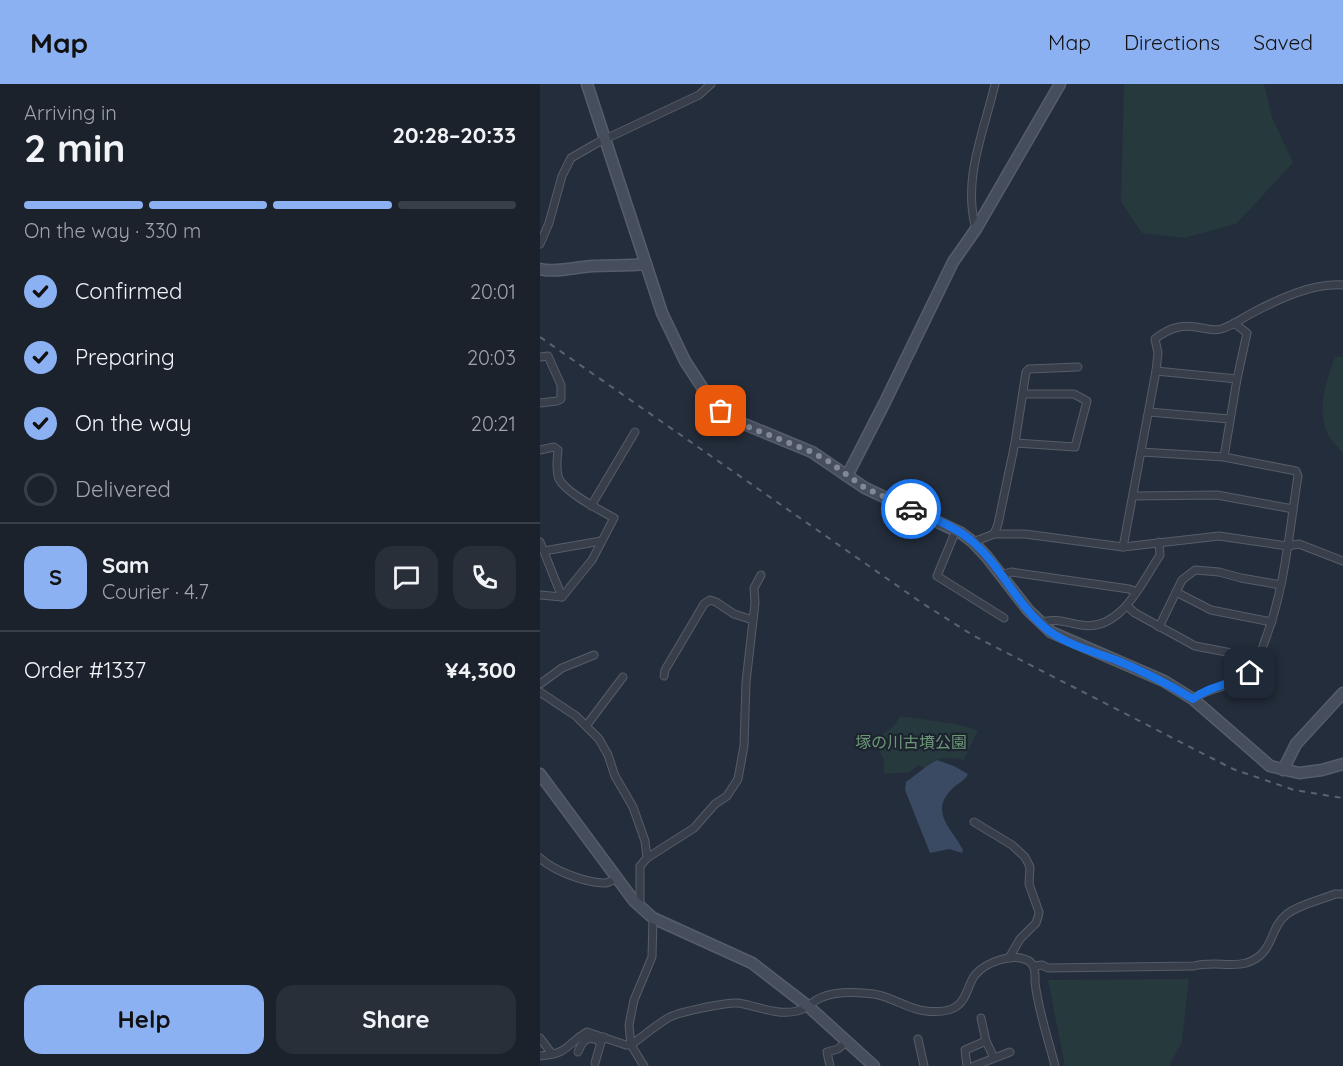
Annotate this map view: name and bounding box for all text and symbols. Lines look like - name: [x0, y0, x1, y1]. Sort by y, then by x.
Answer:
- text: Map: [30, 25, 88, 60]
- text: Map: [1048, 29, 1091, 55]
- text: Directions: [1124, 29, 1220, 55]
- text: Saved: [1253, 29, 1313, 55]
- text: Arriving in: [24, 100, 117, 125]
- text: 20:28–20:33: [392, 121, 516, 149]
- text: 2 min: [24, 123, 126, 172]
- text: On the way · 330 m: [24, 218, 201, 243]
- icon: check: [24, 275, 57, 308]
- text: Confirmed: [75, 277, 182, 305]
- text: 20:01: [470, 279, 516, 304]
- icon: check: [24, 341, 57, 374]
- text: Preparing: [75, 343, 175, 371]
- text: 20:03: [467, 345, 516, 370]
- pin: [695, 385, 746, 436]
- icon: bag: [704, 394, 737, 427]
- icon: check: [24, 407, 57, 440]
- text: On the way: [75, 409, 191, 437]
- text: 20:21: [471, 411, 516, 436]
- text: Delivered: [75, 475, 171, 503]
- courier: [881, 479, 941, 539]
- icon: car: [895, 493, 928, 526]
- button: chat: [375, 546, 438, 609]
- button: phone: [453, 546, 516, 609]
- text: Sam: [102, 551, 149, 579]
- text: S: [49, 563, 62, 591]
- text: Courier · 4.7: [102, 579, 209, 604]
- pin: [1224, 647, 1275, 698]
- text: Order #1337: [24, 656, 146, 684]
- text: ¥4,300: [445, 656, 516, 684]
- icon: home: [1233, 656, 1266, 689]
- park label: 塚の川古墳公園: [855, 732, 967, 752]
- button: Help: [24, 985, 264, 1054]
- button: Share: [276, 985, 516, 1054]

